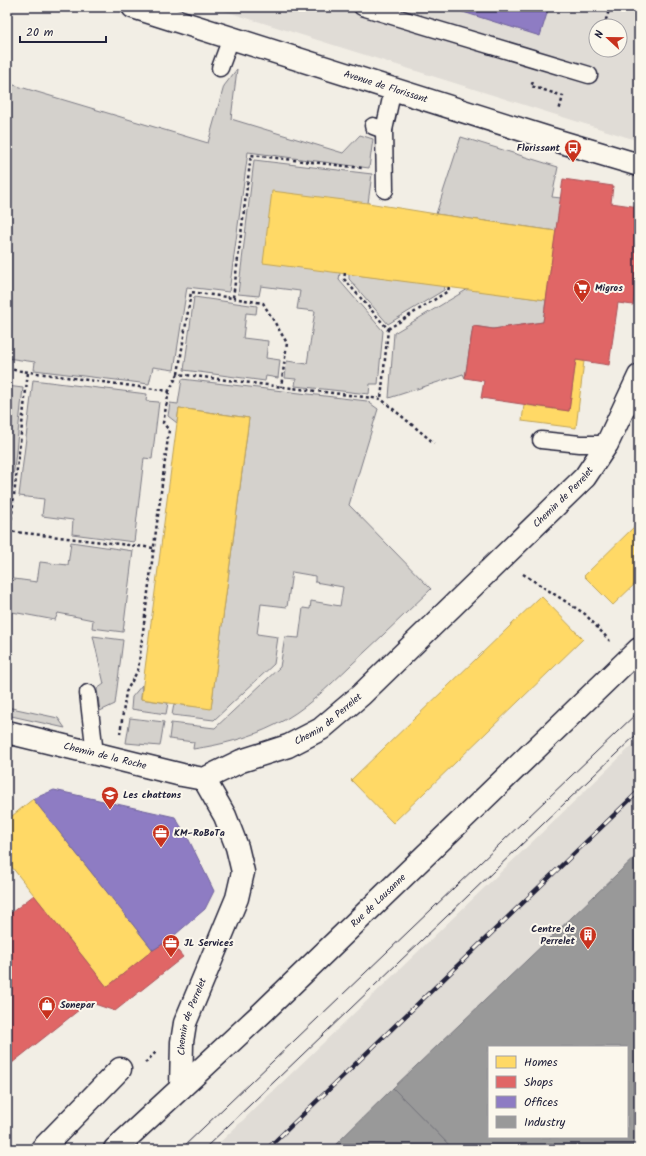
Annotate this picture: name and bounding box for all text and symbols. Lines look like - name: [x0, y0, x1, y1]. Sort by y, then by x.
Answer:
- scale bar: [20, 18, 106, 44]
- north arrow: [588, 18, 628, 58]
- text: 20 m: [26, 23, 54, 42]
- text: N: [590, 28, 609, 41]
- street label: Avenue de Florissant: [342, 66, 430, 108]
- bus stop icon: Florissant: [563, 138, 583, 163]
- place label: Florissant: [517, 140, 560, 156]
- supermarket icon: Migros: [572, 278, 592, 303]
- place label: Migros: [595, 280, 623, 296]
- street label: Chemin de Perrelet: [529, 463, 598, 532]
- street label: Chemin de Perrelet: [291, 689, 366, 749]
- street label: Chemin de la Roche: [62, 738, 149, 774]
- school or university icon: Les chattons: [100, 785, 120, 810]
- place label: Les chattons: [123, 787, 182, 803]
- office icon: KM-RoBoTa: [151, 823, 171, 848]
- place label: KM-RoBoTa: [174, 825, 225, 841]
- street label: Rue de Lausanne: [347, 870, 410, 931]
- place label: Centre de Perrelet: [531, 921, 575, 949]
- building icon: Centre de Perrelet: [578, 925, 598, 950]
- office icon: JL Services: [161, 933, 181, 958]
- place label: JL Services: [184, 935, 234, 951]
- street label: Chemin de Perrelet: [174, 975, 211, 1056]
- shop icon: Sonepar: [37, 995, 57, 1020]
- place label: Sonepar: [60, 997, 95, 1013]
- legend: [488, 1046, 628, 1138]
- text: Homes: [524, 1053, 558, 1072]
- text: Shops: [524, 1073, 553, 1092]
- text: Offices: [524, 1093, 558, 1112]
- text: Industry: [524, 1113, 566, 1132]

